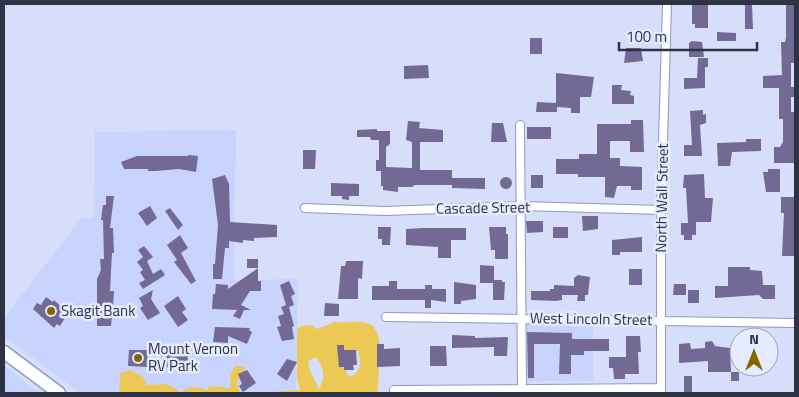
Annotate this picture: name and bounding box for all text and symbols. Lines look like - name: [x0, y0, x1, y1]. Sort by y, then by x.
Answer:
- scale bar: [619, 20, 756, 52]
- text: 100 m: [626, 25, 667, 48]
- street label: North Wall Street: [649, 142, 674, 253]
- street label: Cascade Street: [436, 195, 531, 220]
- place label: Skagit Bank: [61, 299, 135, 322]
- marker: Skagit Bank: [45, 305, 57, 317]
- street label: West Lincoln Street: [530, 306, 653, 331]
- north arrow: [729, 327, 779, 377]
- text: N: [749, 328, 759, 349]
- place label: Mount Vernon RV Park: [148, 337, 238, 377]
- marker: Mount Vernon RV Park: [132, 352, 144, 364]

